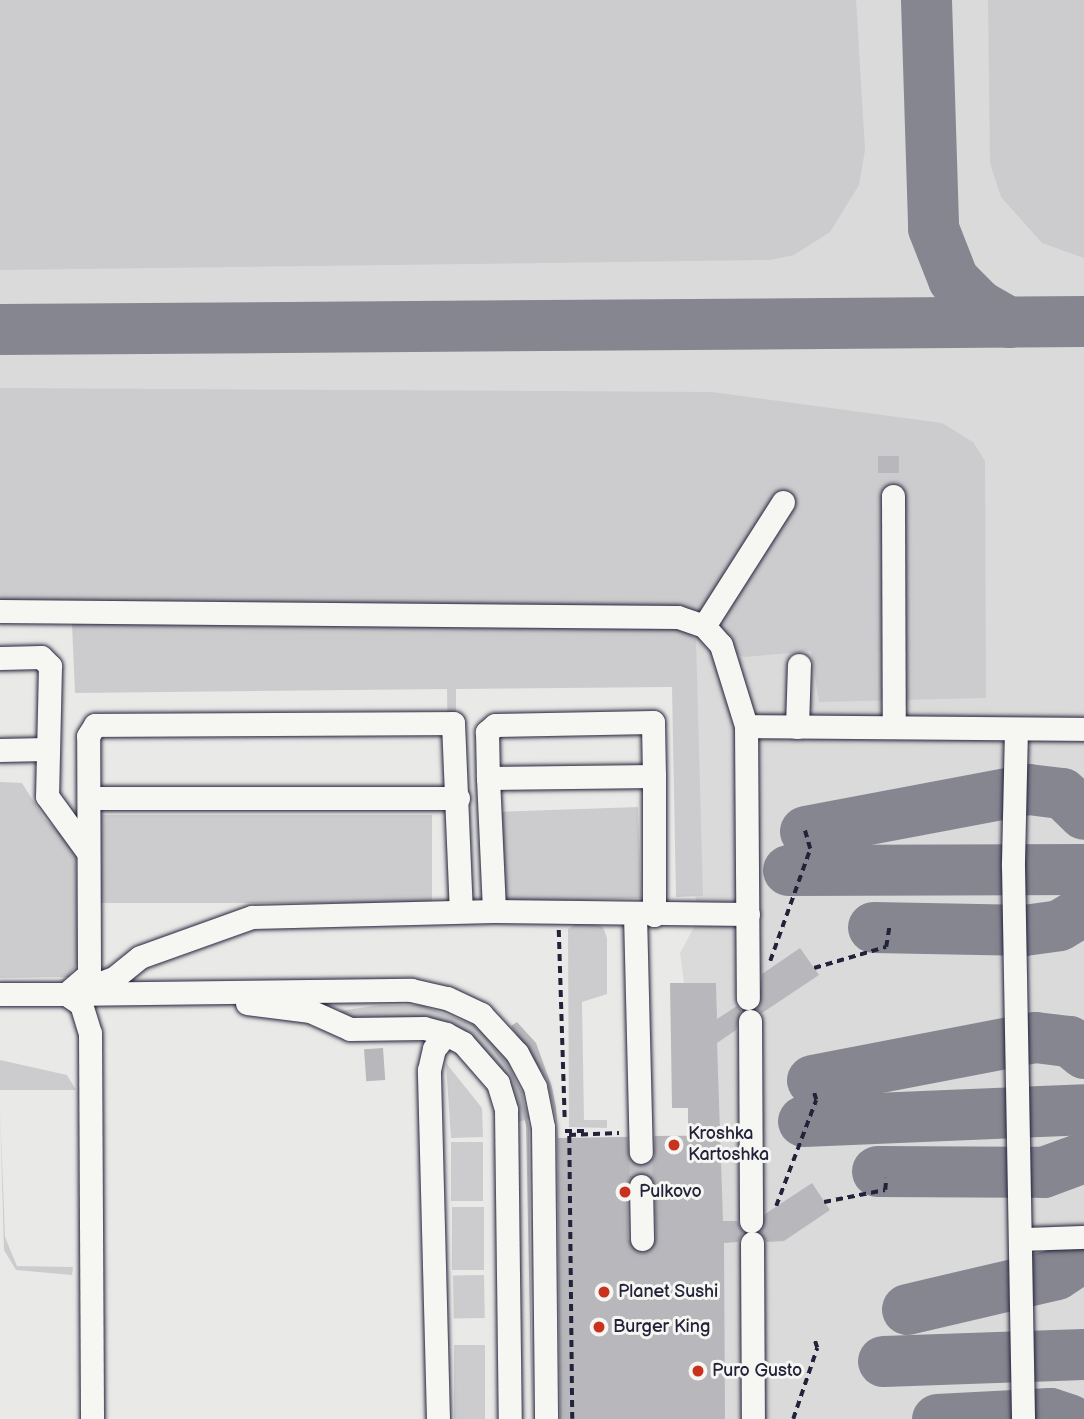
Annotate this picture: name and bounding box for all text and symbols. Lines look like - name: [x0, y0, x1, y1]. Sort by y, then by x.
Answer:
- place label: Kroshka Kartoshka: [688, 1124, 769, 1166]
- marker: Kroshka Kartoshka: [666, 1137, 682, 1153]
- place label: Pulkovo: [639, 1181, 702, 1203]
- marker: Pulkovo: [617, 1184, 633, 1200]
- place label: Planet Sushi: [618, 1281, 719, 1303]
- marker: Planet Sushi: [596, 1284, 612, 1300]
- place label: Burger King: [613, 1316, 710, 1338]
- marker: Burger King: [591, 1319, 607, 1335]
- place label: Puro Gusto: [712, 1360, 802, 1382]
- marker: Puro Gusto: [690, 1363, 706, 1379]

